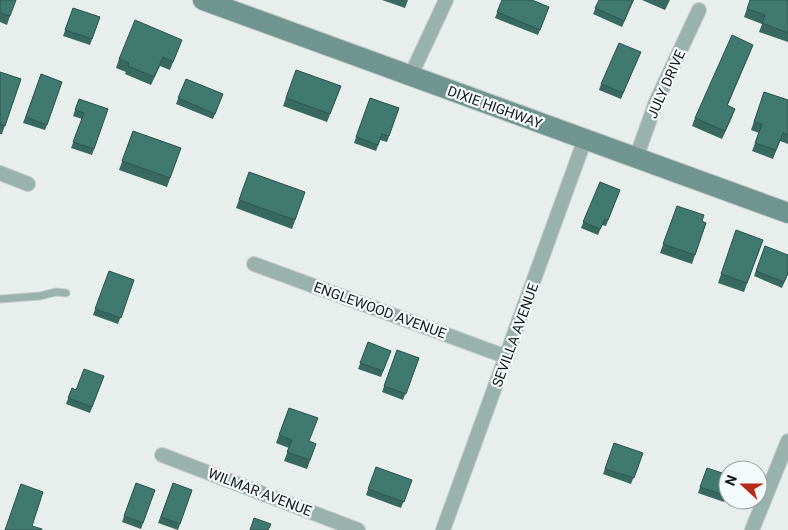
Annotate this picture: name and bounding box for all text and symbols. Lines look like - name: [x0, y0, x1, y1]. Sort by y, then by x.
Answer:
- street label: JULY DRIVE: [644, 47, 688, 121]
- street label: DIXIE HIGHWAY: [446, 82, 545, 132]
- street label: ENGLEWOOD AVENUE: [312, 279, 448, 341]
- street label: SEVILLA AVENUE: [489, 281, 541, 389]
- north arrow: [718, 460, 768, 510]
- street label: WILMAR AVENUE: [206, 465, 314, 519]
- text: N: [722, 473, 740, 488]

